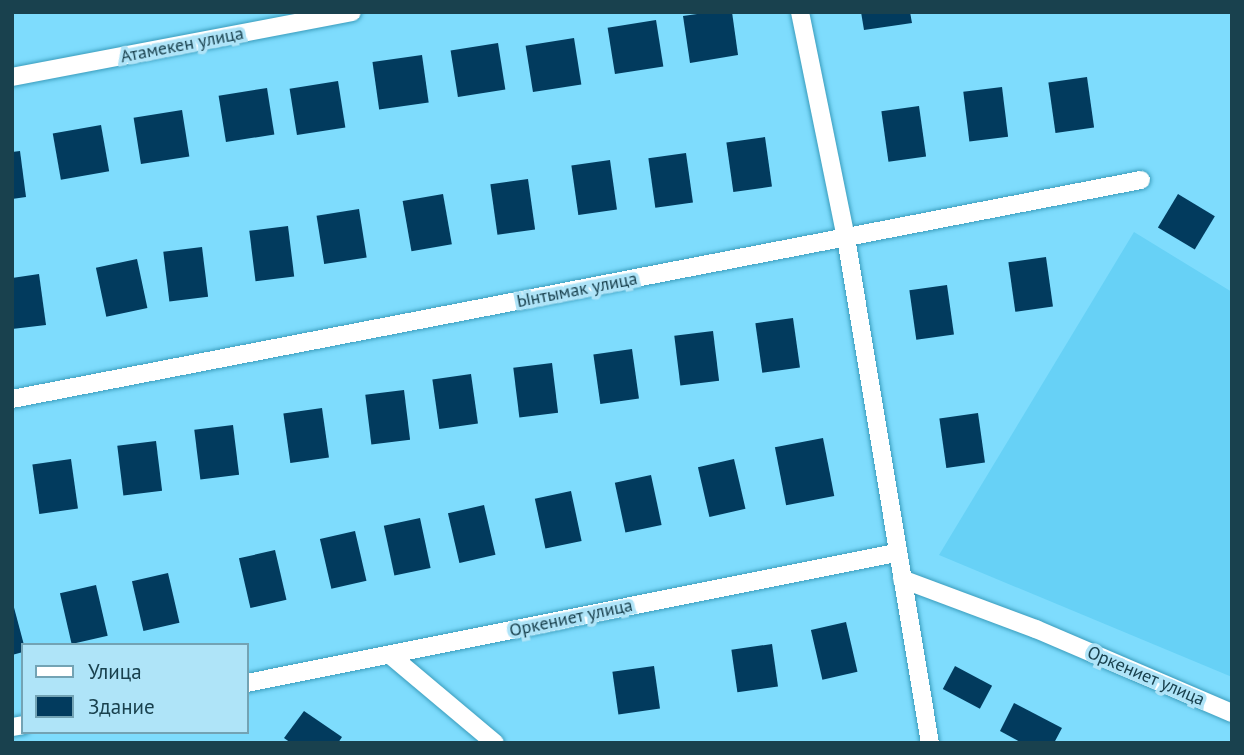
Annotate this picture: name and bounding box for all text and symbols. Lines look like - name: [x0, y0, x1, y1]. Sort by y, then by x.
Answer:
- street label: Атамекен улица: [119, 22, 245, 68]
- street label: Ынтымак улица: [515, 268, 639, 312]
- street label: Оркениет улица: [507, 594, 635, 642]
- street label: Оркениет улица: [1084, 641, 1208, 711]
- legend: [21, 643, 248, 734]
- text: Улица: [88, 658, 142, 685]
- text: Здание: [88, 693, 155, 720]

